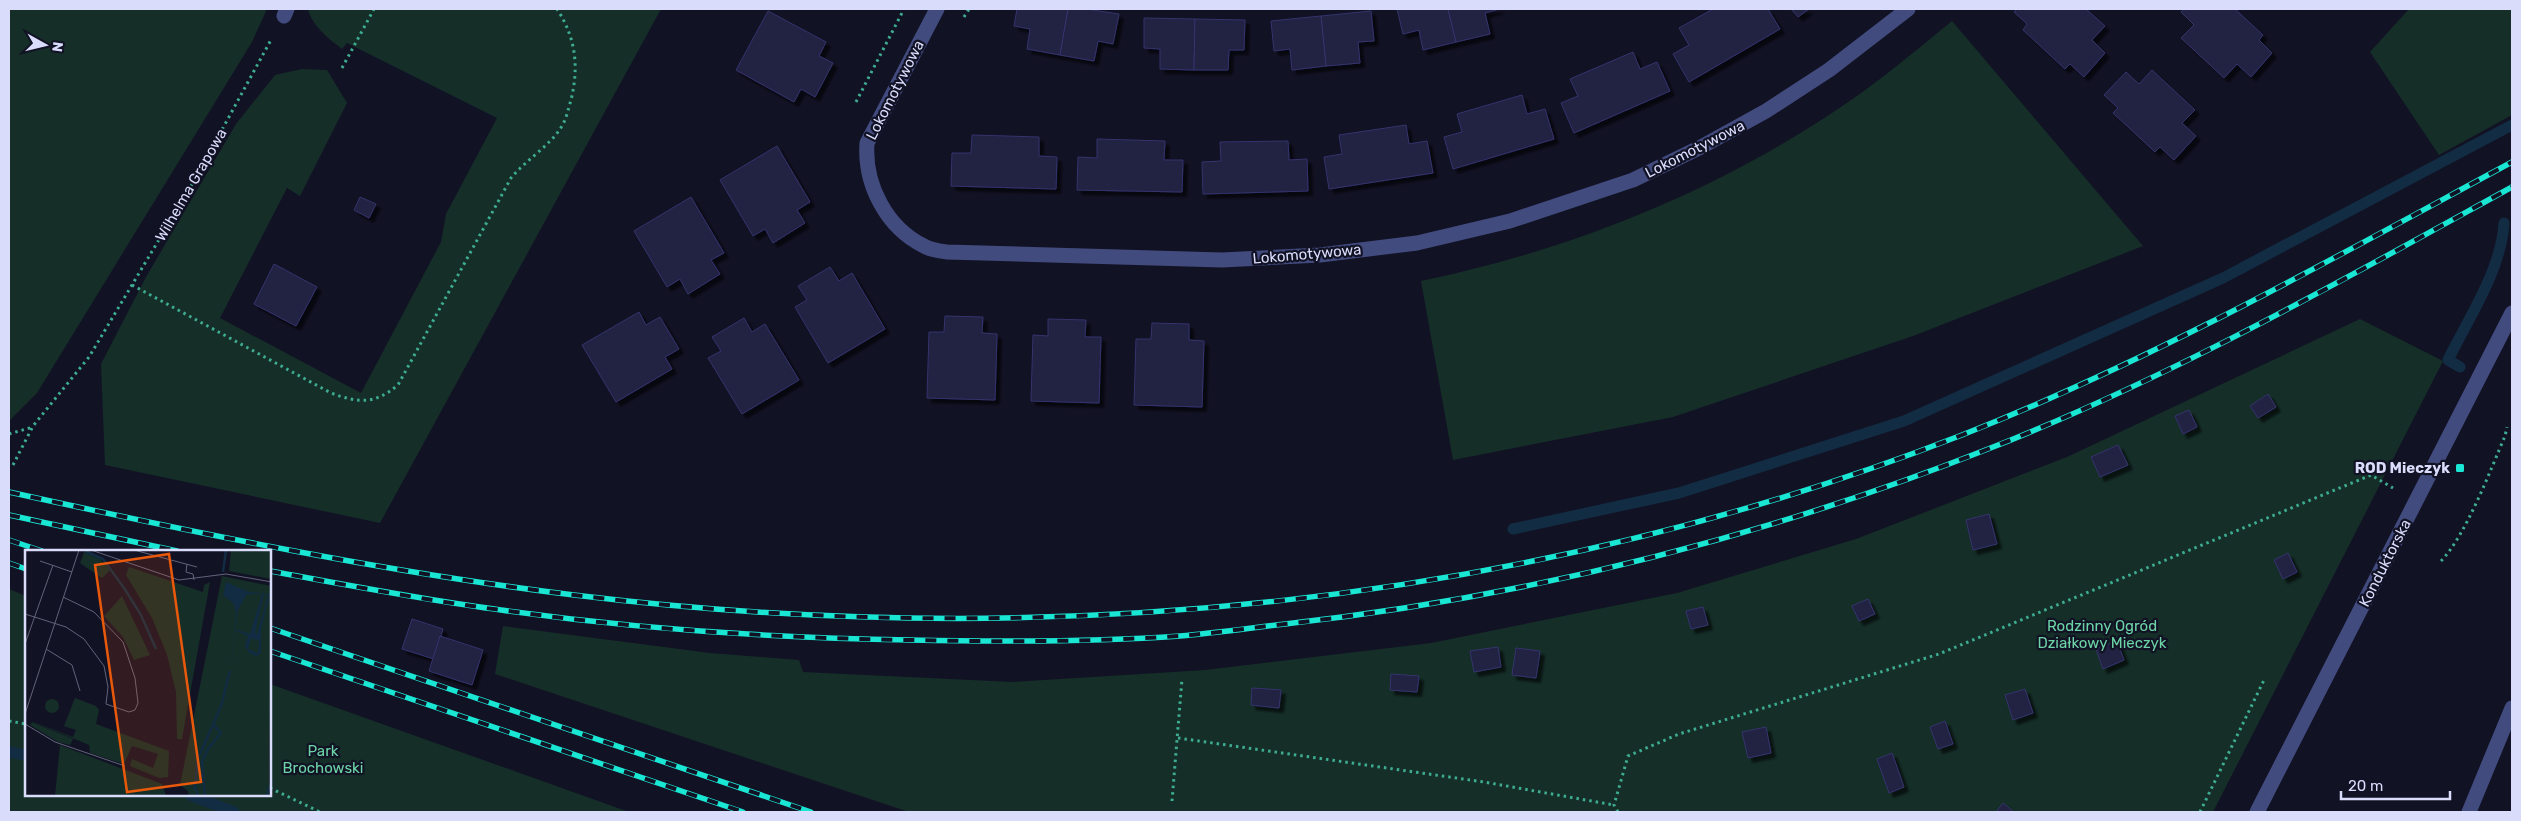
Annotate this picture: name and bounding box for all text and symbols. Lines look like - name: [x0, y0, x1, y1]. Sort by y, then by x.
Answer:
- north arrow: [20, 20, 70, 70]
- street label: Lokomotywowa: [862, 37, 928, 143]
- text: N: [48, 41, 66, 53]
- street label: Lokomotywowa: [1642, 116, 1748, 182]
- street label: Wilhelma Grapowa: [151, 125, 231, 245]
- street label: Lokomotywowa: [1252, 240, 1362, 268]
- place label: ROD Mieczyk: [2355, 459, 2450, 477]
- marker: ROD Mieczyk: [2454, 462, 2466, 474]
- street label: Konduktorska: [2355, 516, 2415, 610]
- inset map: [25, 550, 271, 796]
- park label: Rodzinny Ogród Działkowy Mieczyk: [2037, 617, 2167, 652]
- park label: Park Brochowski: [283, 742, 363, 777]
- scale bar: [2341, 768, 2450, 800]
- text: 20 m: [2348, 777, 2383, 795]

